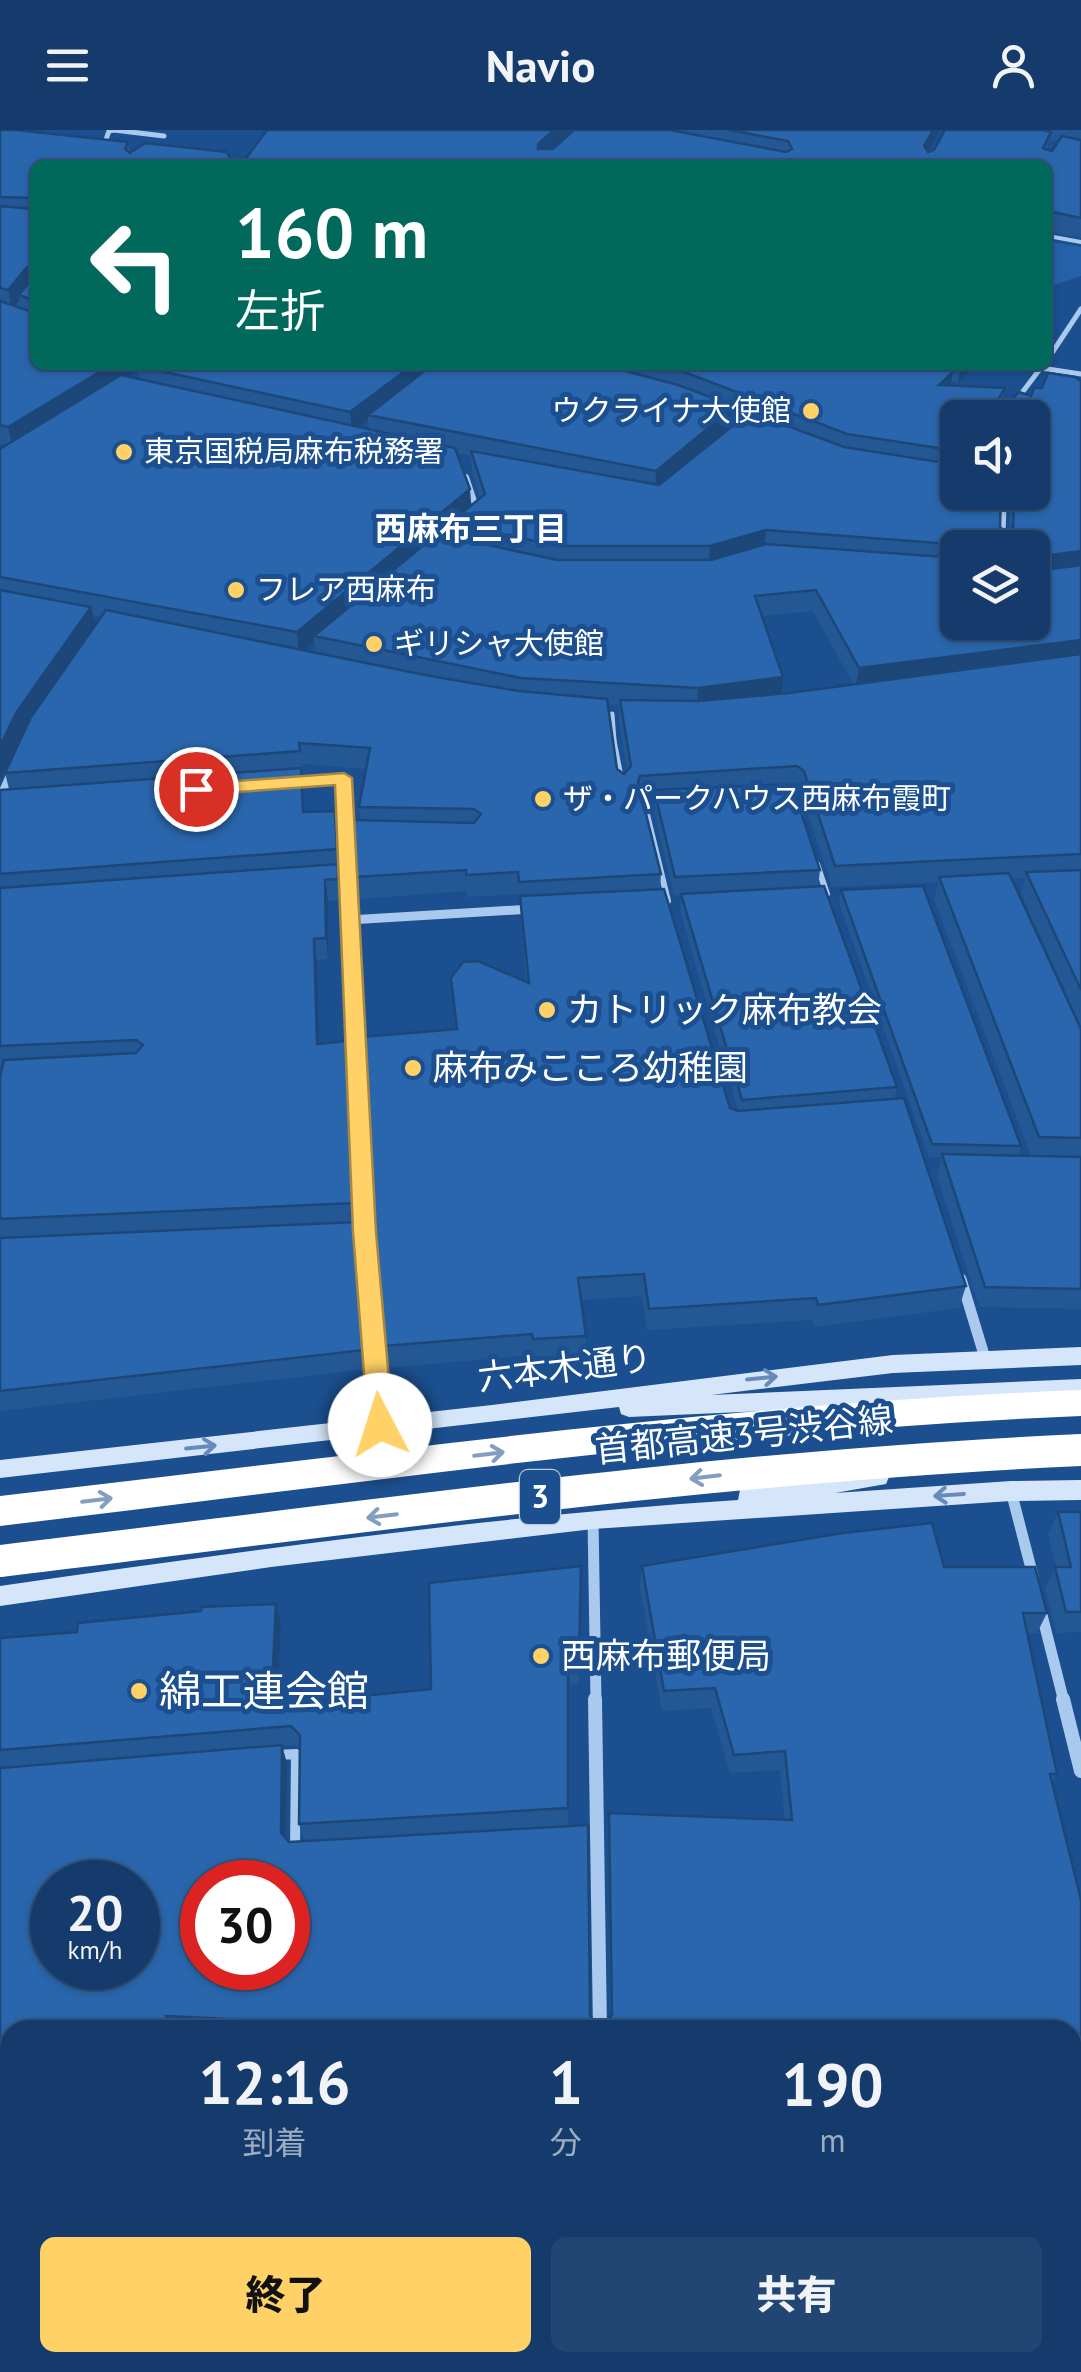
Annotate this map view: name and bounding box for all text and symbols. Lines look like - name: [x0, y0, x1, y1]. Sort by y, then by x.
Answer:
- text: Navio: [486, 36, 595, 94]
- icon: menu: [40, 38, 95, 93]
- icon: person: [986, 38, 1041, 93]
- text: 160 m: [235, 187, 428, 277]
- icon: left: [70, 200, 200, 330]
- text: 左折: [235, 281, 325, 339]
- place label: ウクライナ大使館: [552, 390, 791, 429]
- marker: ウクライナ大使館: [800, 400, 822, 422]
- map controls: [940, 400, 1050, 640]
- button: sound: [940, 400, 1050, 510]
- place label: 東京国税局麻布税務署: [144, 431, 444, 470]
- marker: 東京国税局麻布税務署: [113, 441, 135, 463]
- district label: 西麻布三丁目: [375, 507, 567, 549]
- button: layers: [940, 530, 1050, 640]
- place label: フレア西麻布: [256, 569, 436, 608]
- marker: フレア西麻布: [225, 579, 247, 601]
- place label: ギリシャ大使館: [394, 623, 604, 662]
- marker: ギリシャ大使館: [363, 633, 385, 655]
- pin: [154, 747, 239, 832]
- icon: arrive: [169, 762, 224, 817]
- place label: ザ・パークハウス西麻布霞町: [563, 778, 952, 817]
- marker: ザ・パークハウス西麻布霞町: [532, 788, 554, 810]
- place label: カトリック麻布教会: [567, 986, 882, 1032]
- marker: カトリック麻布教会: [536, 999, 558, 1021]
- place label: 麻布みこころ幼稚園: [433, 1044, 748, 1090]
- marker: 麻布みこころ幼稚園: [402, 1057, 424, 1079]
- street label: 六本木通り: [475, 1334, 655, 1401]
- one-way arrow: [745, 1368, 778, 1387]
- position arrow: [328, 1373, 432, 1477]
- street label: 首都高速3号渋谷線: [593, 1396, 895, 1473]
- one-way arrow: [185, 1437, 217, 1456]
- one-way arrow: [473, 1444, 505, 1463]
- one-way arrow: [689, 1468, 721, 1487]
- road number: 3: [520, 1470, 560, 1524]
- one-way arrow: [933, 1486, 965, 1505]
- one-way arrow: [80, 1490, 112, 1509]
- one-way arrow: [366, 1507, 399, 1525]
- place label: 西麻布郵便局: [561, 1632, 771, 1678]
- marker: 西麻布郵便局: [530, 1645, 552, 1667]
- place label: 綿工連会館: [159, 1663, 369, 1718]
- marker: 綿工連会館: [128, 1680, 150, 1702]
- speed limit sign: 30: [180, 1860, 310, 1990]
- text: 20: [67, 1880, 123, 1945]
- text: km/h: [68, 1934, 122, 1966]
- text: 12:16: [198, 2043, 351, 2121]
- text: 1: [549, 2043, 583, 2121]
- text: 190: [781, 2045, 884, 2123]
- text: m: [820, 2119, 846, 2161]
- text: 到着: [243, 2121, 307, 2163]
- text: 分: [550, 2121, 582, 2163]
- button: 終了: [40, 2237, 531, 2352]
- button: 共有: [551, 2237, 1042, 2352]

